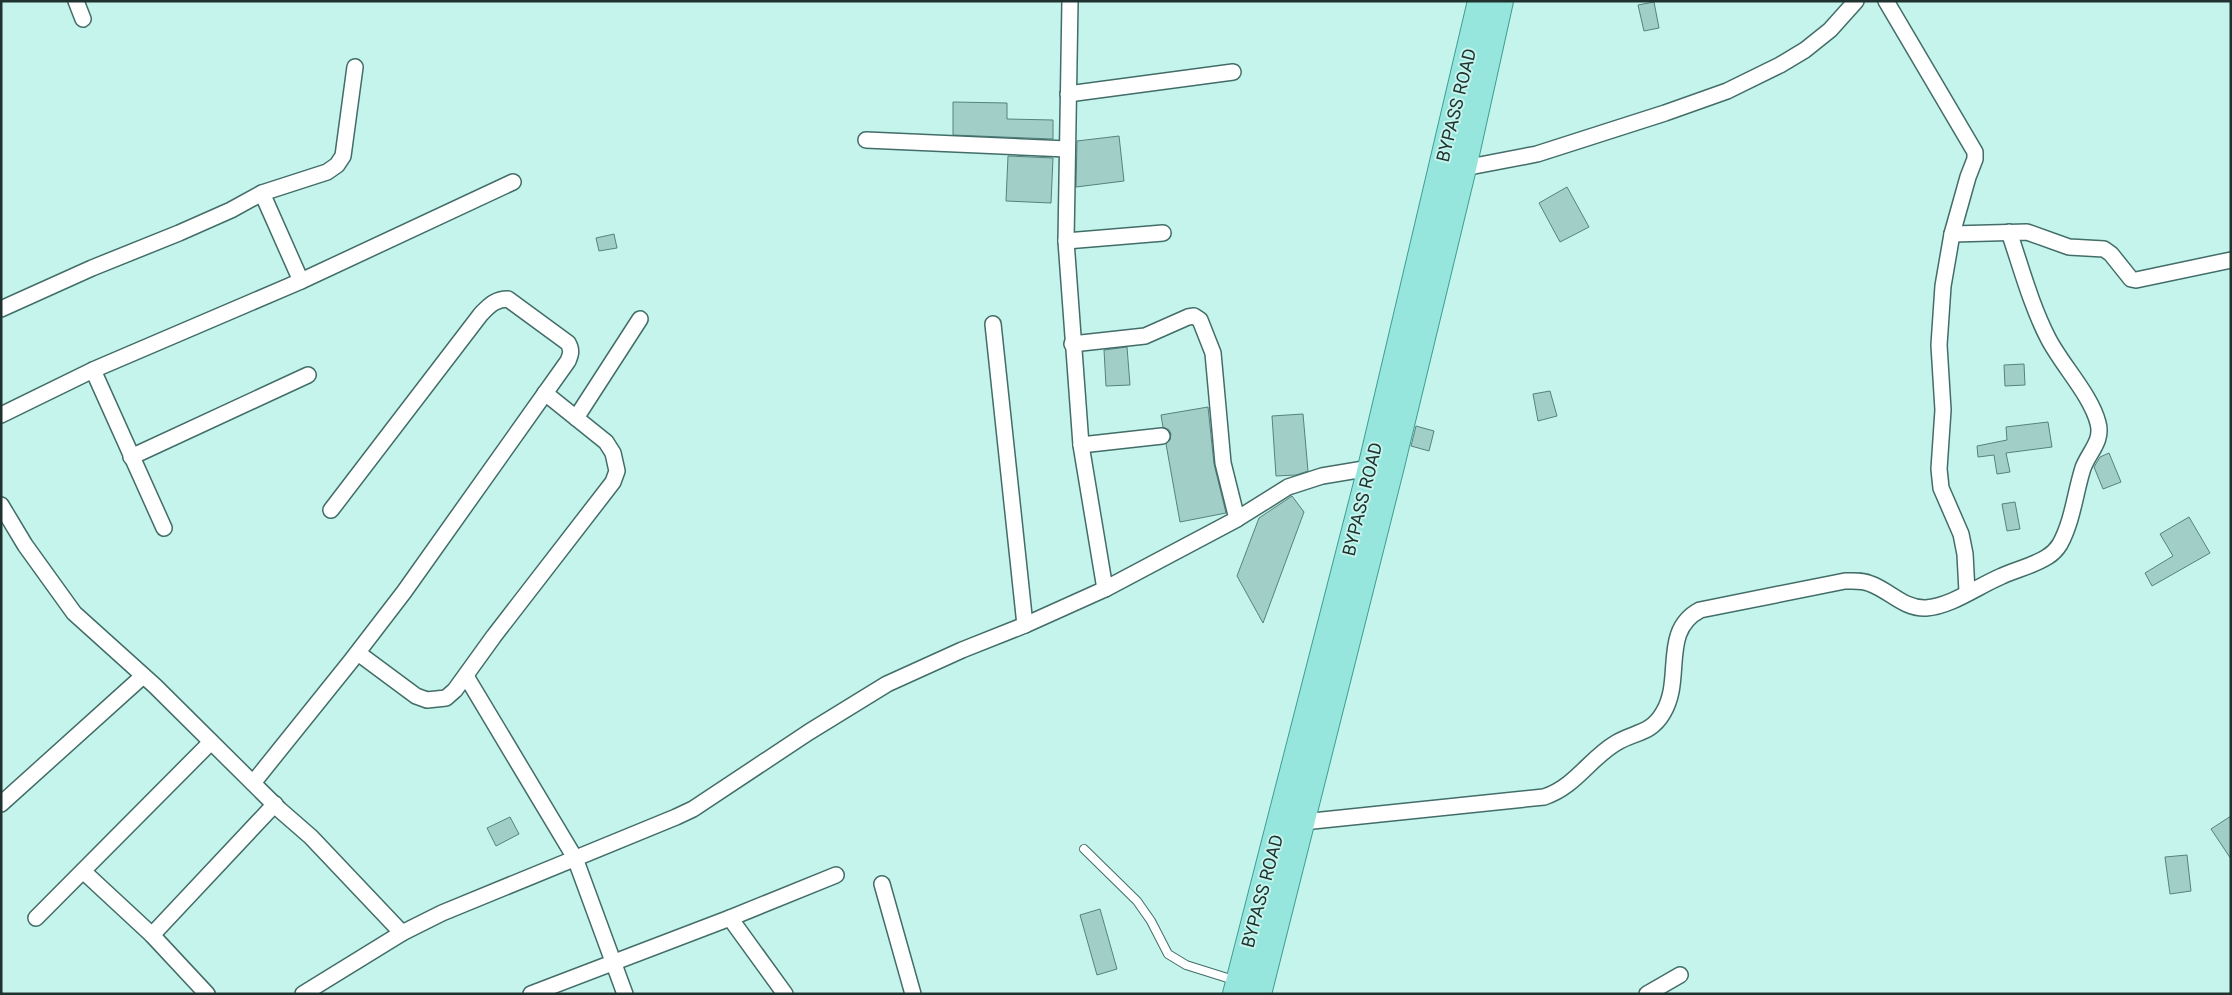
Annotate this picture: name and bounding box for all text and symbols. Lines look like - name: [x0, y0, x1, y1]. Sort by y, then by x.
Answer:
- street label: BYPASS ROAD: [1432, 46, 1480, 164]
- street label: BYPASS ROAD: [1338, 440, 1386, 558]
- street label: BYPASS ROAD: [1237, 832, 1287, 950]

